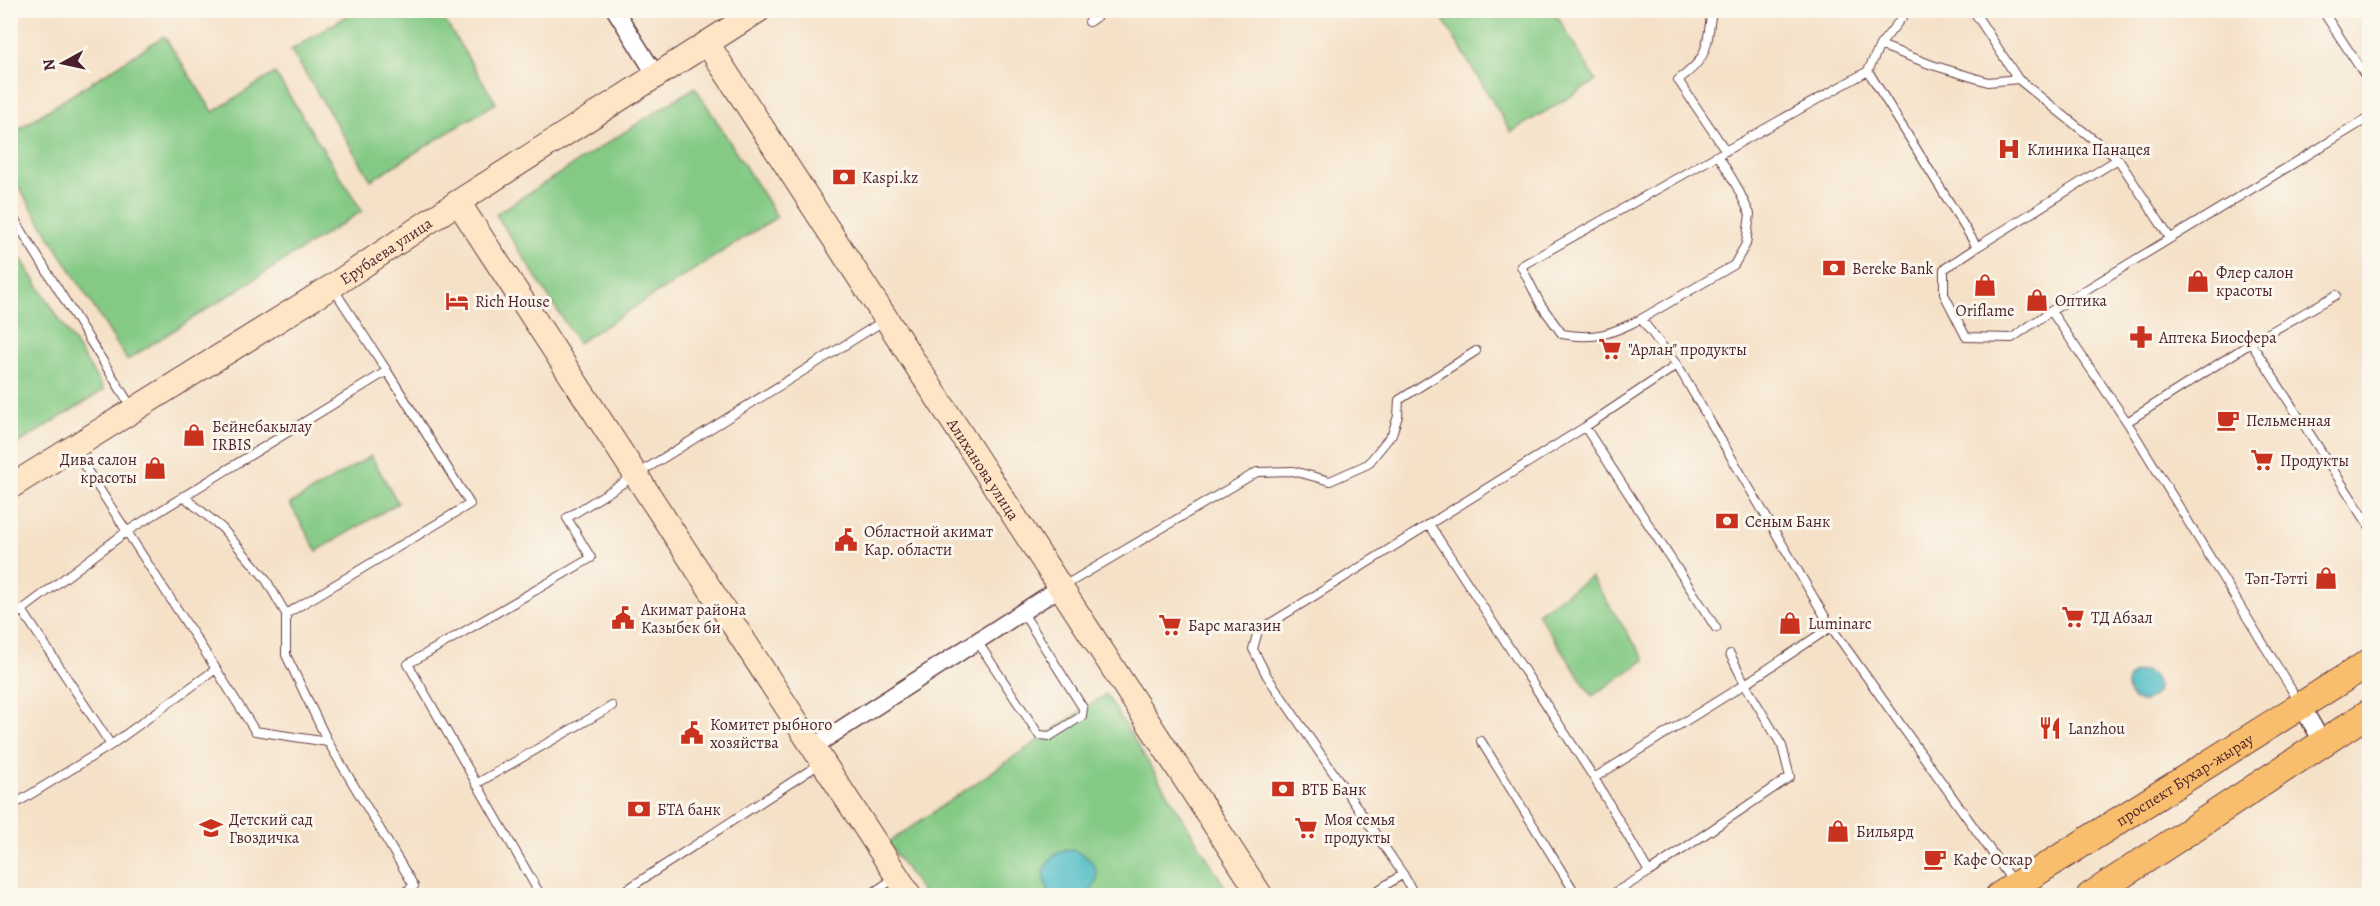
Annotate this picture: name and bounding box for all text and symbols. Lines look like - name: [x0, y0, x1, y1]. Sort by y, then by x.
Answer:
- north arrow: [33, 33, 93, 93]
- text: N: [37, 57, 61, 72]
- hospital icon: Клиника Панацея: [1996, 136, 2022, 162]
- place label: Клиника Панацея: [2027, 139, 2151, 161]
- bank icon: Kaspi.kz: [831, 164, 857, 190]
- place label: Kaspi.kz: [862, 167, 918, 189]
- street label: Ерубаева улица: [336, 212, 437, 290]
- bank icon: Bereke Bank: [1821, 255, 1847, 281]
- place label: Bereke Bank: [1852, 258, 1933, 280]
- place label: Флер салон красоты: [2216, 262, 2294, 302]
- shop icon: Флер салон красоты: [2185, 268, 2211, 294]
- shop icon: Oriflame: [1972, 272, 1998, 298]
- shop icon: Оптика: [2024, 287, 2050, 313]
- hotel icon: Rich House: [444, 288, 470, 314]
- place label: Оптика: [2055, 290, 2108, 312]
- place label: Rich House: [475, 291, 550, 313]
- place label: Oriflame: [1956, 300, 2014, 322]
- pharmacy icon: Аптека Биосфера: [2128, 324, 2154, 350]
- place label: Аптека Биосфера: [2158, 327, 2277, 349]
- supermarket icon: "Арлан" продукты: [1597, 336, 1623, 362]
- place label: "Арлан" продукты: [1628, 339, 1747, 361]
- cafe icon: Пельменная: [2215, 407, 2241, 433]
- place label: Пельменная: [2246, 410, 2331, 432]
- street label: Алиханова улица: [941, 413, 1025, 526]
- place label: Бейнебакылау IRBIS: [212, 416, 313, 456]
- shop icon: Бейнебакылау IRBIS: [181, 422, 207, 448]
- supermarket icon: Продукты: [2249, 447, 2275, 473]
- place label: Дива салон красоты: [60, 449, 137, 489]
- place label: Продукты: [2280, 450, 2349, 472]
- shop icon: Дива салон красоты: [142, 455, 168, 481]
- bank icon: Сеным Банк: [1714, 508, 1740, 534]
- place label: Сеным Банк: [1745, 511, 1830, 533]
- place label: Областной акимат Кар. области: [864, 521, 993, 561]
- public building icon: Областной акимат Кар. области: [833, 527, 859, 553]
- shop icon: Тәп-Тәтті: [2313, 565, 2339, 591]
- place label: Тәп-Тәтті: [2245, 568, 2308, 590]
- place label: Акимат района Казыбек би: [640, 599, 747, 639]
- supermarket icon: ТД Абзал: [2060, 604, 2086, 630]
- public building icon: Акимат района Казыбек би: [610, 605, 636, 631]
- place label: ТД Абзал: [2091, 607, 2153, 629]
- shop icon: Luminarc: [1777, 610, 1803, 636]
- supermarket icon: Барс магазин: [1157, 612, 1183, 638]
- place label: Luminarc: [1808, 613, 1872, 635]
- place label: Барс магазин: [1188, 615, 1281, 637]
- place label: Комитет рыбного хозяйства: [710, 714, 832, 754]
- restaurant icon: Lanzhou: [2037, 715, 2063, 741]
- place label: Lanzhou: [2068, 718, 2125, 740]
- public building icon: Комитет рыбного хозяйства: [679, 720, 705, 746]
- street label: проспект Бухар-жырау: [2112, 728, 2258, 832]
- bank icon: ВТБ Банк: [1270, 776, 1296, 802]
- place label: ВТБ Банк: [1301, 779, 1366, 801]
- bank icon: БТА банк: [626, 796, 652, 822]
- place label: БТА банк: [657, 799, 721, 821]
- place label: Детский сад Гвоздичка: [229, 809, 313, 849]
- place label: Моя семья продукты: [1324, 809, 1396, 849]
- school or university icon: Детский сад Гвоздичка: [198, 815, 224, 841]
- supermarket icon: Моя семья продукты: [1293, 815, 1319, 841]
- shop icon: Бильярд: [1825, 818, 1851, 844]
- place label: Бильярд: [1856, 821, 1914, 843]
- cafe icon: Кафе Оскар: [1922, 846, 1948, 872]
- place label: Кафе Оскар: [1953, 849, 2032, 871]

